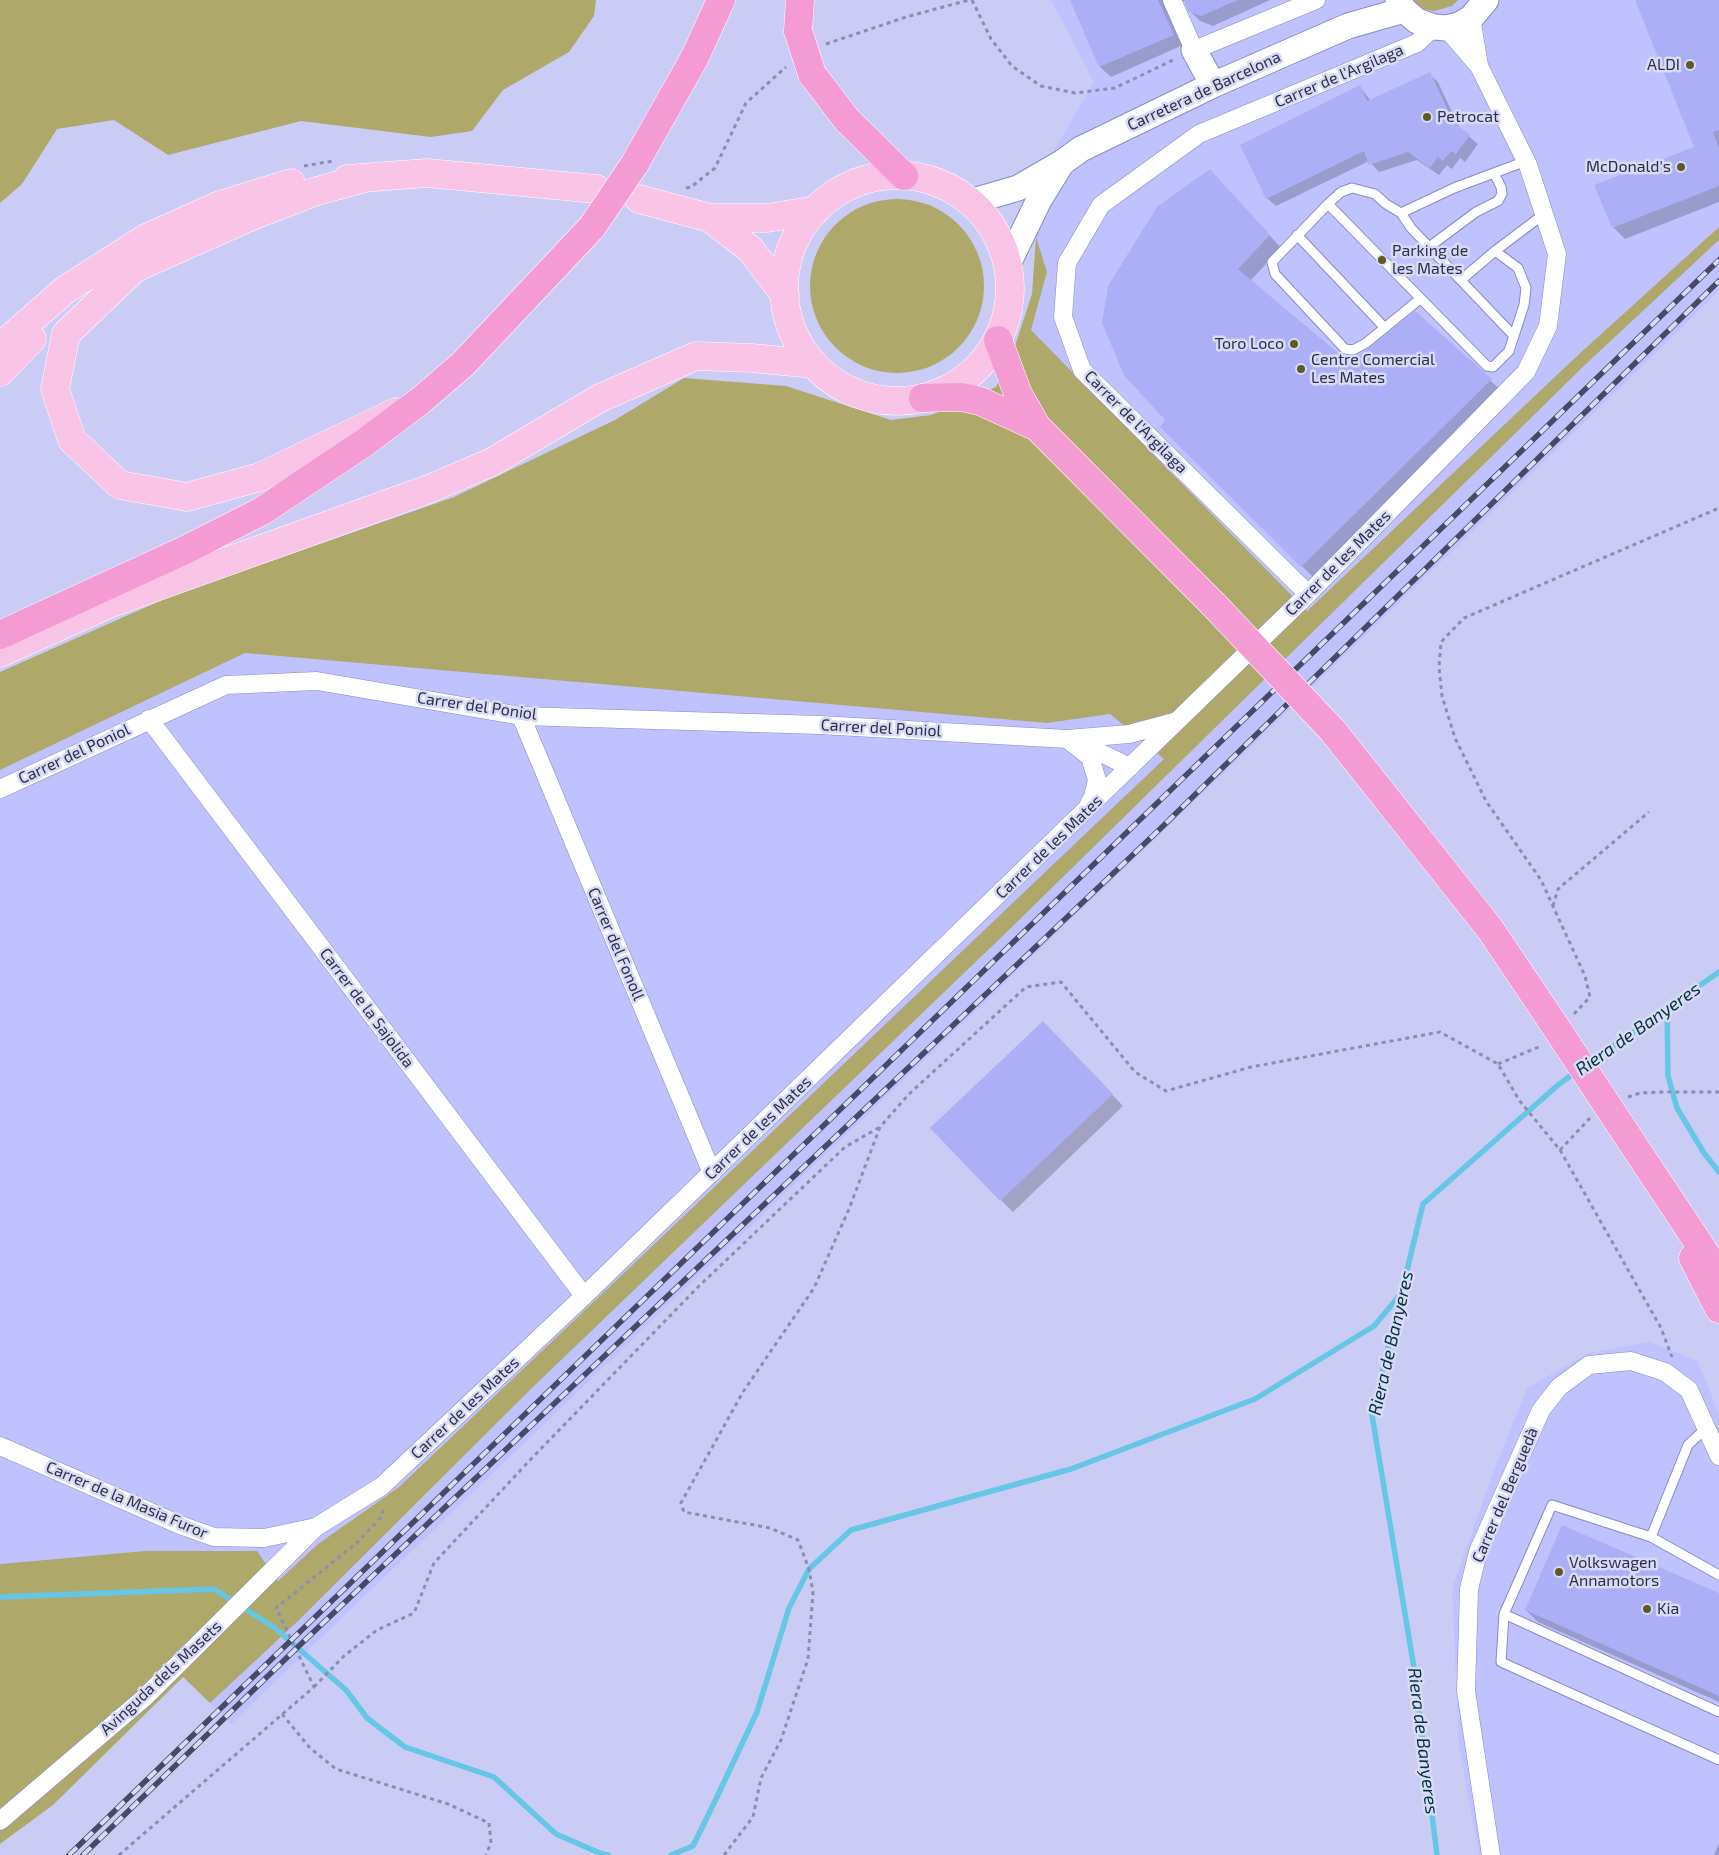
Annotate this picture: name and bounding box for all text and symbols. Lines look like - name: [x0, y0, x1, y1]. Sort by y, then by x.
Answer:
- street label: Carrer de l'Argilaga: [1272, 40, 1406, 112]
- street label: Carretera de Barcelona: [1124, 47, 1284, 135]
- place label: ALDI: [1647, 55, 1680, 75]
- marker: ALDI: [1684, 59, 1696, 71]
- place label: Petrocat: [1437, 107, 1499, 127]
- marker: Petrocat: [1421, 111, 1433, 123]
- place label: McDonald's: [1586, 157, 1671, 177]
- marker: McDonald's: [1675, 161, 1687, 173]
- place label: Parking de les Mates: [1392, 241, 1468, 279]
- marker: Parking de les Mates: [1376, 254, 1388, 266]
- place label: Toro Loco: [1214, 334, 1284, 354]
- marker: Toro Loco: [1288, 338, 1300, 350]
- place label: Centre Comercial Les Mates: [1311, 350, 1435, 388]
- marker: Centre Comercial Les Mates: [1295, 363, 1307, 375]
- street label: Carrer de l'Argilaga: [1080, 366, 1192, 478]
- street label: Carrer de les Mates: [1281, 506, 1395, 620]
- street label: Carrer del Poniol: [416, 688, 538, 724]
- street label: Carrer del Poniol: [820, 715, 942, 741]
- street label: Carrer del Poniol: [15, 720, 133, 788]
- street label: Carrer de les Mates: [992, 791, 1106, 903]
- street label: Carrer del Fonoll: [584, 885, 648, 1003]
- street label: Carrer de la Sajolida: [316, 944, 418, 1072]
- water label: Riera de Banyeres: [1571, 978, 1705, 1080]
- street label: Carrer de les Mates: [701, 1072, 815, 1184]
- water label: Riera de Banyeres: [1364, 1269, 1418, 1417]
- street label: Carrer de les Mates: [407, 1353, 523, 1463]
- street label: Carrer del Berguedà: [1468, 1425, 1542, 1565]
- street label: Carrer de la Masia Furor: [43, 1457, 211, 1543]
- place label: Volkswagen Annamotors: [1569, 1553, 1659, 1591]
- marker: Volkswagen Annamotors: [1553, 1566, 1565, 1578]
- place label: Kia: [1657, 1599, 1679, 1619]
- marker: Kia: [1641, 1603, 1653, 1615]
- street label: Avinguda dels Masets: [96, 1617, 226, 1739]
- water label: Riera de Banyeres: [1403, 1666, 1443, 1816]

